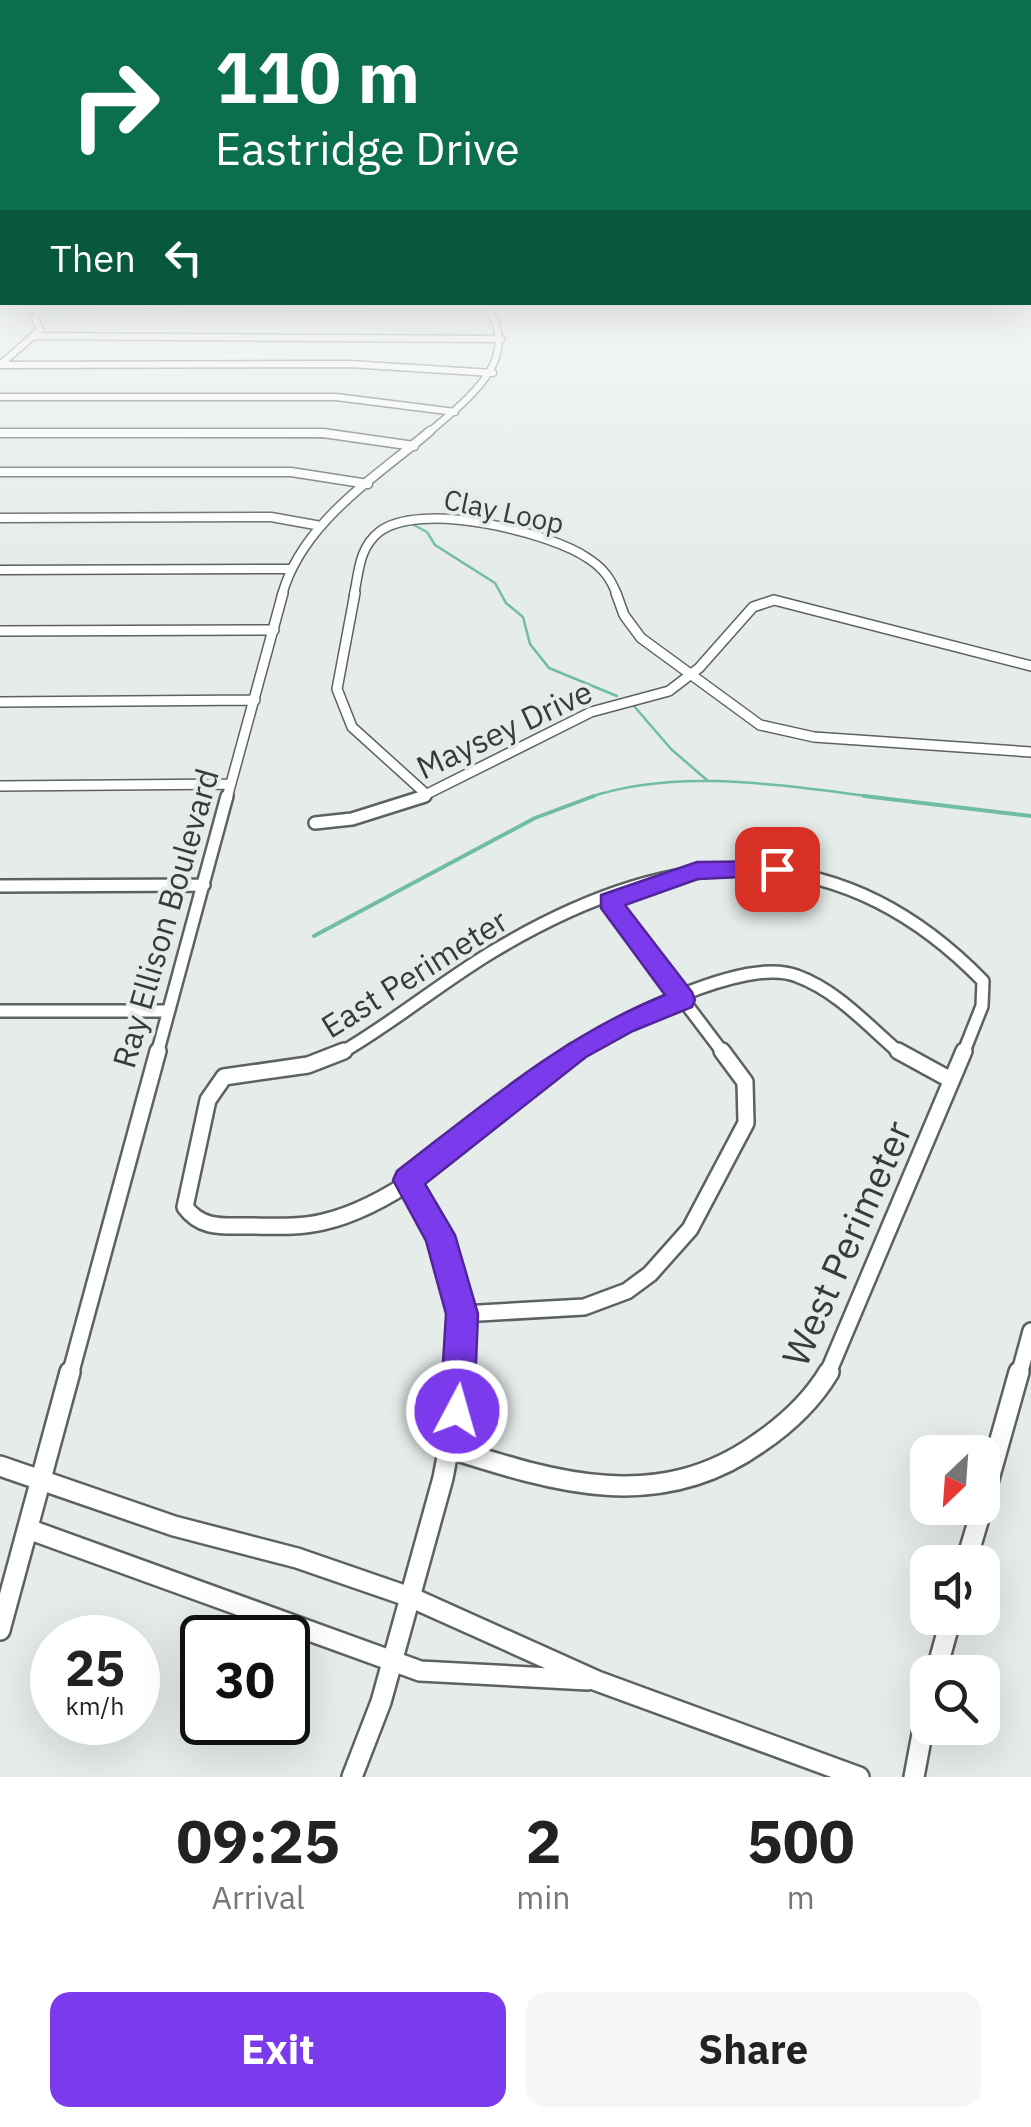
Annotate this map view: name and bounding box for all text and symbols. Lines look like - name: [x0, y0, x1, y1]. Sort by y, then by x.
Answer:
- text: 110 m: [215, 31, 420, 122]
- icon: right: [50, 40, 180, 170]
- text: Eastridge Drive: [215, 119, 520, 177]
- icon: left: [156, 230, 211, 285]
- text: Then: [50, 233, 136, 282]
- street label: Clay Loop: [441, 480, 567, 542]
- street label: Maysey Drive: [409, 670, 599, 788]
- street label: Ray Ellison Boulevard: [102, 763, 228, 1073]
- pin: [735, 827, 820, 912]
- icon: arrive: [750, 842, 805, 897]
- street label: East Perimeter: [313, 899, 515, 1047]
- street label: West Perimeter: [770, 1113, 922, 1373]
- position arrow: [405, 1359, 509, 1463]
- north arrow: [910, 1435, 1000, 1525]
- map controls: [910, 1435, 1000, 1745]
- button: sound: [910, 1545, 1000, 1635]
- speed limit sign: 30: [180, 1615, 310, 1745]
- text: 25: [65, 1635, 125, 1700]
- button: search: [910, 1655, 1000, 1745]
- text: km/h: [66, 1689, 124, 1722]
- text: 09:25: [176, 1801, 340, 1880]
- text: 2: [525, 1801, 561, 1880]
- text: 500: [747, 1801, 855, 1880]
- text: Arrival: [212, 1876, 305, 1918]
- text: min: [516, 1876, 570, 1918]
- text: m: [787, 1876, 815, 1918]
- button: Exit: [50, 1992, 506, 2107]
- button: Share: [526, 1992, 981, 2107]

